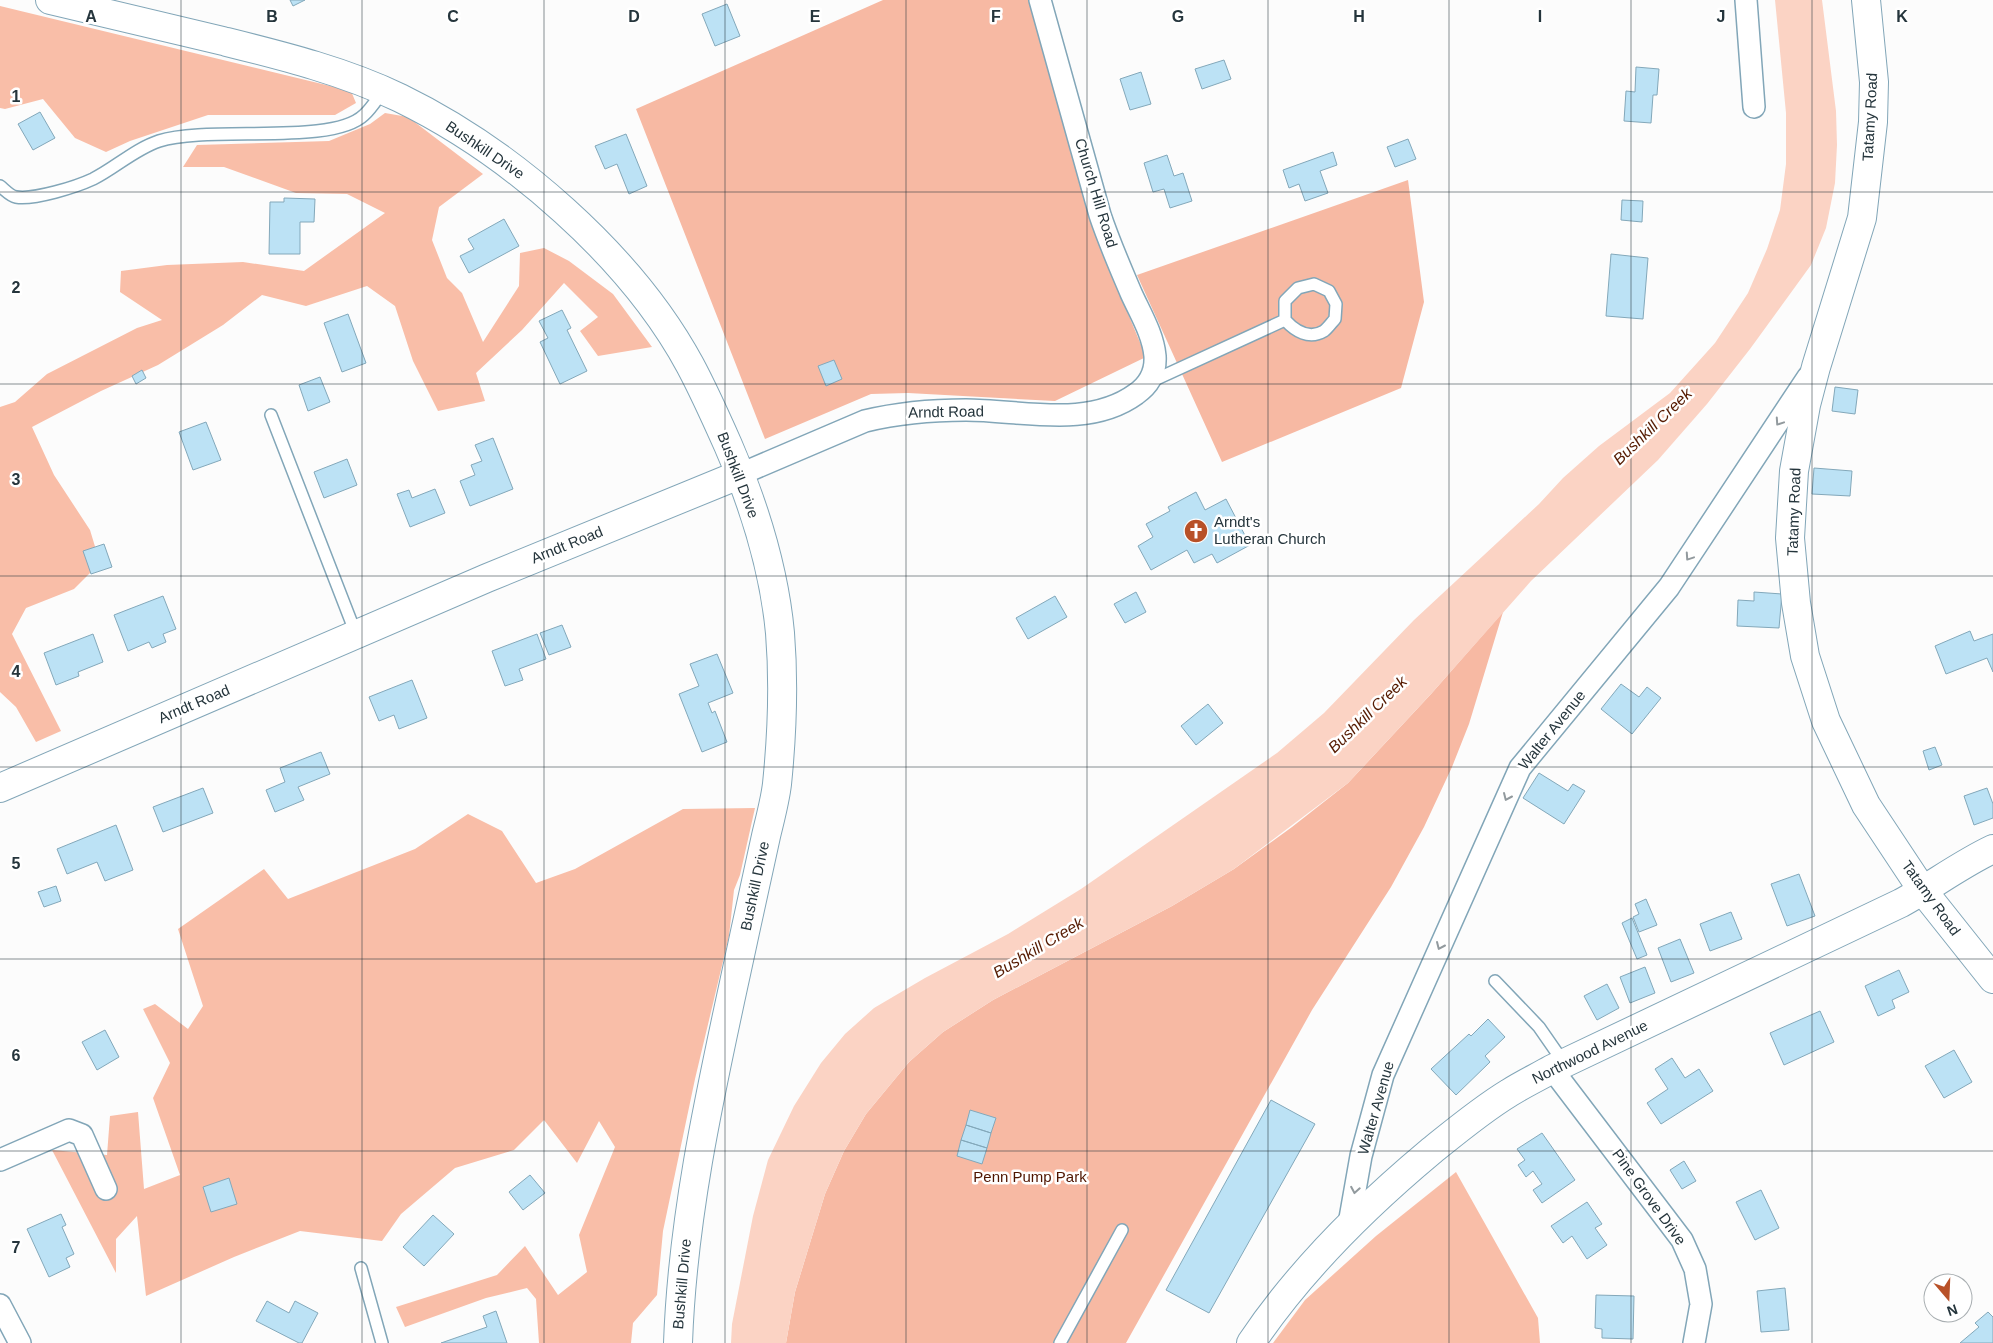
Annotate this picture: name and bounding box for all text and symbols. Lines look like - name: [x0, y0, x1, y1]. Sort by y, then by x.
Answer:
- text: A: [85, 8, 97, 25]
- text: B: [266, 8, 278, 25]
- text: C: [447, 8, 459, 25]
- text: D: [628, 8, 640, 25]
- text: E: [810, 8, 821, 25]
- text: F: [991, 8, 1001, 25]
- text: G: [1172, 8, 1184, 25]
- text: H: [1353, 8, 1365, 25]
- text: I: [1538, 8, 1542, 25]
- text: J: [1717, 8, 1725, 25]
- text: K: [1896, 8, 1908, 25]
- street label: Tatamy Road: [1859, 72, 1880, 162]
- text: 1: [12, 88, 21, 105]
- street label: Bushkill Drive: [443, 117, 528, 182]
- street label: Church Hill Road: [1072, 136, 1121, 250]
- text: 2: [12, 279, 21, 296]
- water label: Bushkill Creek: [1610, 384, 1696, 468]
- street label: Arndt Road: [908, 402, 984, 421]
- one-way arrow: [1776, 416, 1785, 426]
- street label: Bushkill Drive: [714, 429, 763, 520]
- street label: Tatamy Road: [1783, 468, 1804, 556]
- text: 3: [12, 471, 21, 488]
- place label: Arndt's Lutheran Church: [1214, 513, 1326, 547]
- church icon: Arndt's Lutheran Church: [1183, 518, 1209, 544]
- street label: Arndt Road: [528, 522, 605, 567]
- one-way arrow: [1686, 551, 1695, 561]
- text: 4: [12, 663, 21, 680]
- water label: Bushkill Creek: [1325, 672, 1411, 756]
- street label: Arndt Road: [156, 681, 232, 726]
- street label: Walter Avenue: [1515, 687, 1589, 773]
- one-way arrow: [1502, 792, 1513, 801]
- street label: Bushkill Drive: [737, 840, 772, 932]
- text: 5: [12, 855, 21, 872]
- street label: Tatamy Road: [1899, 857, 1964, 938]
- water label: Bushkill Creek: [990, 913, 1087, 981]
- one-way arrow: [1436, 941, 1447, 950]
- street label: Northwood Avenue: [1529, 1016, 1650, 1087]
- text: 6: [12, 1047, 21, 1064]
- street label: Walter Avenue: [1354, 1059, 1397, 1157]
- street label: Pine Grove Drive: [1609, 1146, 1690, 1248]
- park label: Penn Pump Park: [973, 1168, 1087, 1185]
- one-way arrow: [1351, 1186, 1361, 1195]
- street label: Bushkill Drive: [669, 1238, 694, 1330]
- text: 7: [12, 1239, 21, 1256]
- north arrow: [1923, 1273, 1973, 1323]
- text: N: [1945, 1301, 1960, 1320]

